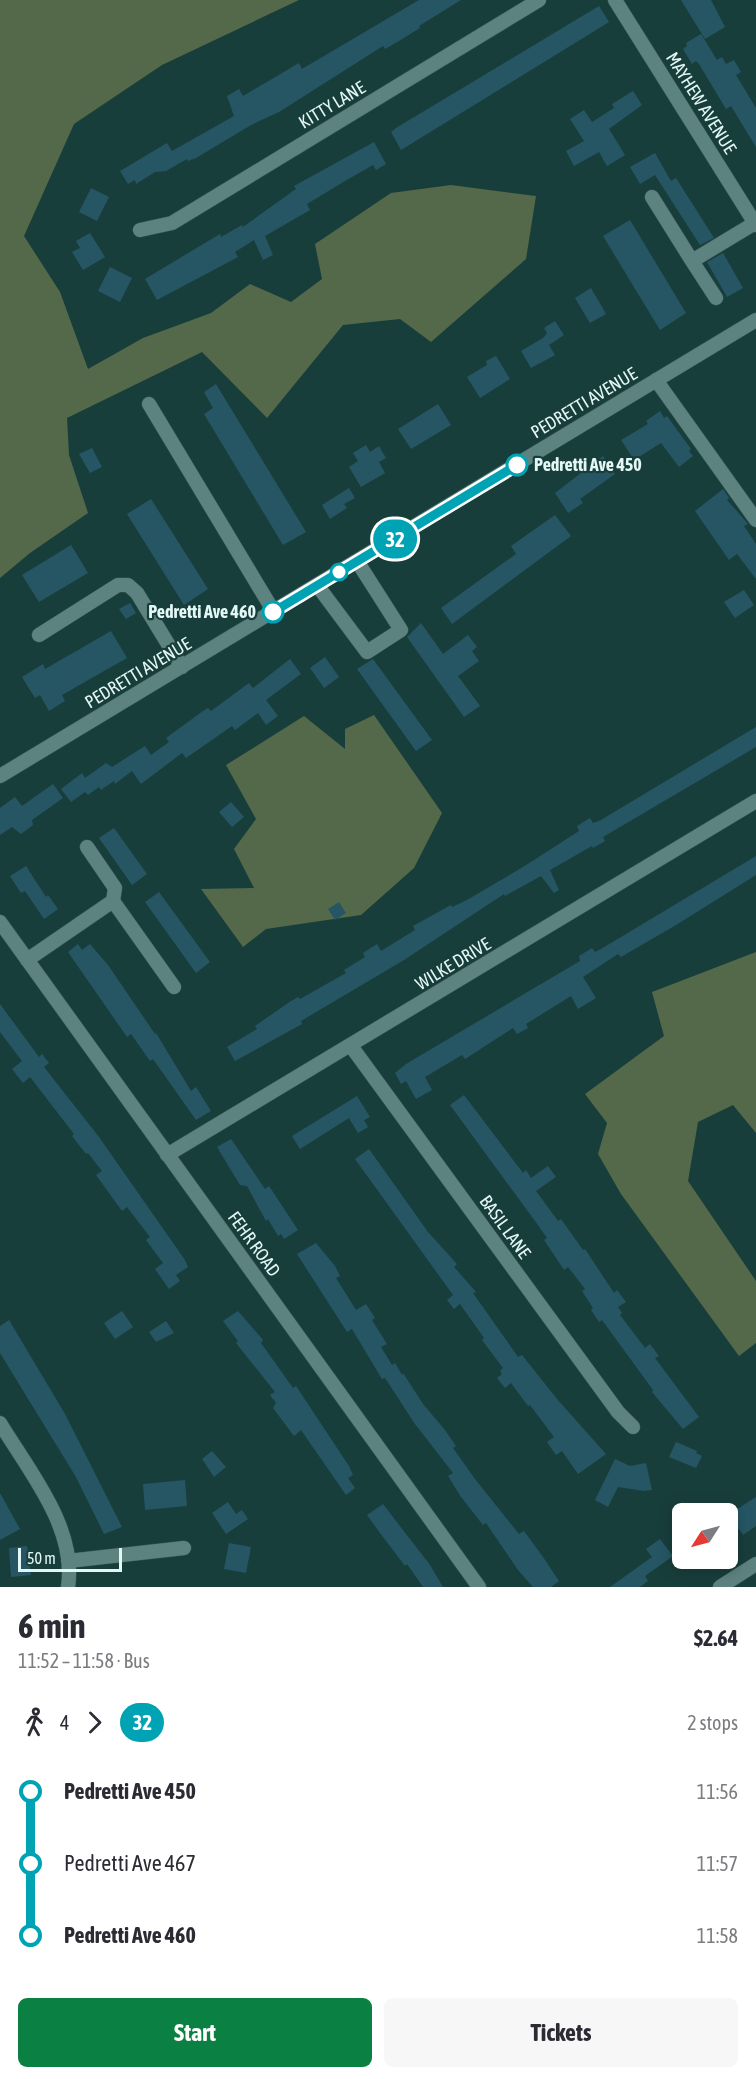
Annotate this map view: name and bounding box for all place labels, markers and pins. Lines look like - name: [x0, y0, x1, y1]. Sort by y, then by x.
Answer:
- marker: Pedretti Ave 450: [506, 454, 528, 476]
- place label: Pedretti Ave 450: [534, 454, 642, 475]
- unlabelled marker: [330, 563, 348, 581]
- place label: Pedretti Ave 460: [148, 601, 256, 622]
- marker: Pedretti Ave 460: [262, 601, 284, 623]

